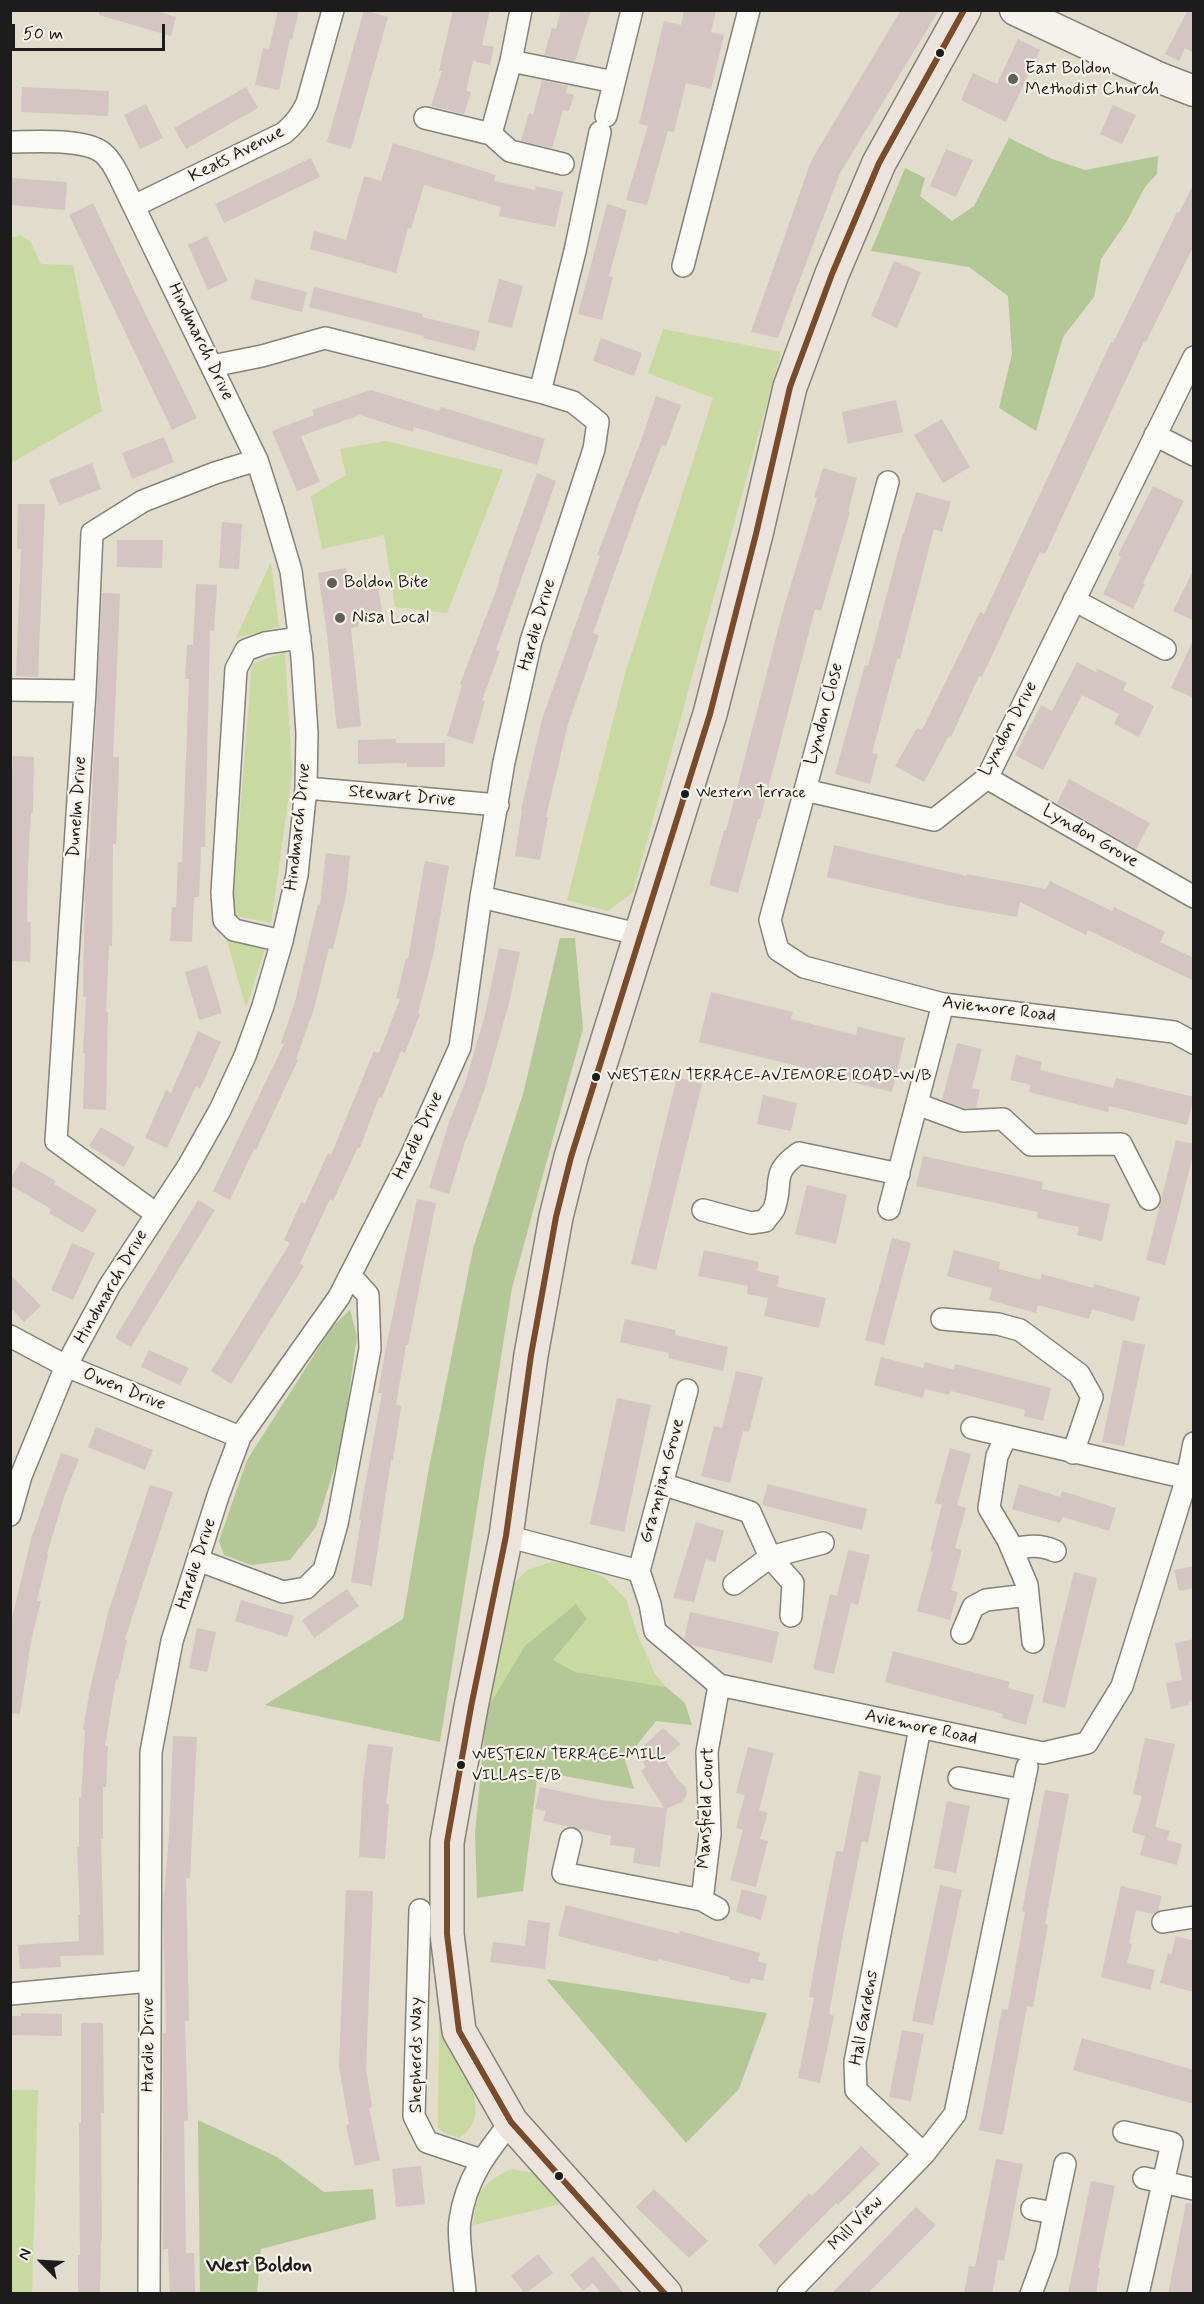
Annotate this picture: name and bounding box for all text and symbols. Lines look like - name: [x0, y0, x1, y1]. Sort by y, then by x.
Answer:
- scale bar: [15, 12, 168, 50]
- text: 50 m: [23, 22, 63, 46]
- unlabelled marker: [934, 47, 946, 59]
- place label: East Boldon Methodist Church: [1025, 58, 1159, 100]
- marker: East Boldon Methodist Church: [1006, 72, 1020, 86]
- street label: Keats Avenue: [186, 122, 288, 188]
- street label: Hindmarch Drive: [162, 280, 238, 404]
- place label: Boldon Bite: [344, 572, 428, 594]
- marker: Boldon Bite: [325, 576, 339, 590]
- street label: Hardie Drive: [515, 577, 561, 673]
- place label: Nisa Local: [352, 607, 429, 629]
- marker: Nisa Local: [333, 611, 347, 625]
- street label: Lyndon Close: [801, 661, 849, 767]
- street label: Lyndon Drive: [975, 678, 1043, 780]
- street label: Dunelm Drive: [64, 756, 92, 858]
- street label: Hindmarch Drive: [282, 762, 316, 892]
- street label: Stewart Drive: [348, 782, 456, 812]
- place label: Western Terrace: [696, 784, 806, 804]
- marker: Western Terrace: [679, 788, 691, 800]
- street label: Lyndon Grove: [1038, 801, 1142, 873]
- street label: Aviemore Road: [941, 992, 1057, 1028]
- place label: WESTERN TERRACE-AVIEMORE ROAD-W/B: [607, 1067, 931, 1087]
- marker: WESTERN TERRACE-AVIEMORE ROAD-W/B: [590, 1071, 602, 1083]
- street label: Hardie Drive: [389, 1089, 449, 1183]
- street label: Hindmarch Drive: [71, 1226, 153, 1348]
- street label: Owen Drive: [79, 1364, 169, 1416]
- street label: Grampian Grove: [636, 1416, 690, 1546]
- street label: Hardie Drive: [172, 1516, 222, 1612]
- street label: Aviemore Road: [863, 1706, 979, 1750]
- place label: WESTERN TERRACE-MILL VILLAS-E/B: [472, 1746, 666, 1784]
- street label: Mansfield Court: [694, 1747, 720, 1869]
- marker: WESTERN TERRACE-MILL VILLAS-E/B: [455, 1759, 467, 1771]
- street label: Hall Gardens: [846, 1969, 884, 2067]
- street label: Shepherds Way: [406, 1997, 428, 2113]
- street label: Hardie Drive: [138, 1998, 160, 2092]
- unlabelled marker: [553, 2170, 565, 2182]
- street label: Mill View: [825, 2192, 887, 2256]
- north arrow: [12, 2232, 72, 2292]
- text: N: [13, 2245, 37, 2264]
- district label: West Boldon: [206, 2254, 312, 2280]

